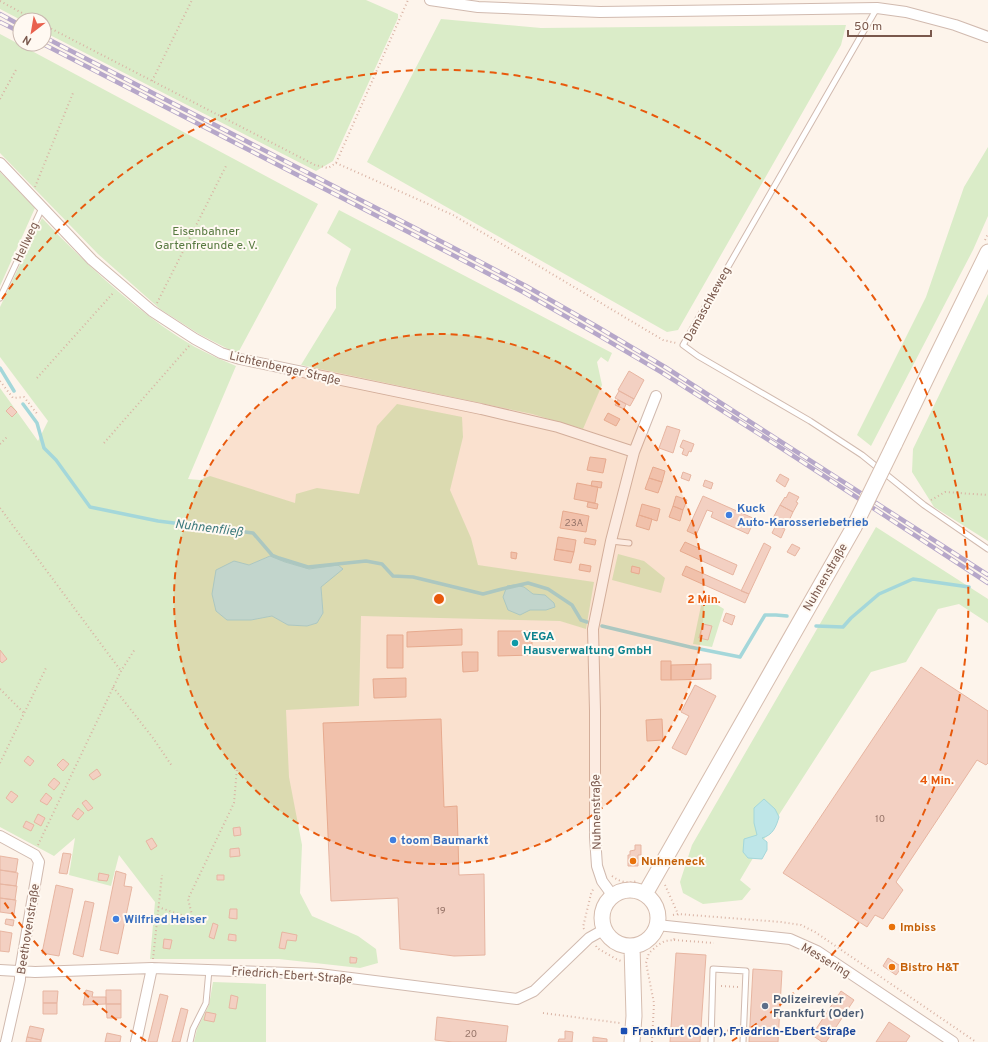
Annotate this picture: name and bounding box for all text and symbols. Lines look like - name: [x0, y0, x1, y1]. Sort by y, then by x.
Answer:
- north arrow: [12, 12, 52, 52]
- scale bar: [848, 12, 931, 38]
- text: 50 m: [854, 19, 882, 35]
- text: N: [20, 32, 34, 48]
- street label: Hellweg: [11, 220, 43, 265]
- park label: Eisenbahner Gartenfreunde e. V.: [155, 224, 258, 254]
- street label: Damaschkeweg: [681, 264, 735, 345]
- street label: Lichtenberger Straße: [228, 348, 342, 390]
- place label: Kuck Auto-Karosseriebetrieb: [737, 501, 869, 531]
- marker: Kuck Auto-Karosseriebetrieb: [724, 510, 734, 520]
- water label: Nuhnenfließ: [174, 517, 245, 541]
- house number: 23A: [565, 517, 584, 530]
- street label: Nuhnenstraße: [800, 541, 852, 614]
- centre of rings: [432, 592, 446, 606]
- text: 2 Min.: [687, 592, 721, 608]
- place label: VEGA Hausverwaltung GmbH: [523, 629, 652, 659]
- marker: VEGA Hausverwaltung GmbH: [510, 638, 520, 648]
- text: 4 Min.: [920, 773, 954, 789]
- street label: Nuhnenstraße: [588, 774, 606, 850]
- house number: 10: [875, 813, 885, 826]
- place label: toom Baumarkt: [401, 833, 489, 849]
- marker: toom Baumarkt: [388, 835, 398, 845]
- place label: Nuhneneck: [641, 854, 705, 870]
- marker: Nuhneneck: [628, 856, 638, 866]
- street label: Beethovenstraße: [14, 883, 44, 976]
- house number: 19: [436, 905, 446, 918]
- place label: Wilfried Heiser: [124, 912, 207, 928]
- marker: Wilfried Heiser: [111, 914, 121, 924]
- place label: Imbiss: [900, 920, 936, 936]
- marker: Imbiss: [887, 922, 897, 932]
- street label: Messering: [798, 940, 853, 982]
- place label: Bistro H&T: [900, 960, 959, 976]
- marker: Bistro H&T: [887, 962, 897, 972]
- street label: Friedrich-Ebert-Straße: [231, 964, 353, 988]
- place label: Polizeirevier Frankfurt (Oder): [773, 992, 864, 1022]
- marker: Polizeirevier Frankfurt (Oder): [760, 1001, 770, 1011]
- place label: Frankfurt (Oder), Friedrich-Ebert-Straße: [632, 1024, 856, 1040]
- marker: Frankfurt (Oder), Friedrich-Ebert-Straße: [619, 1026, 629, 1036]
- house number: 20: [465, 1028, 477, 1041]

